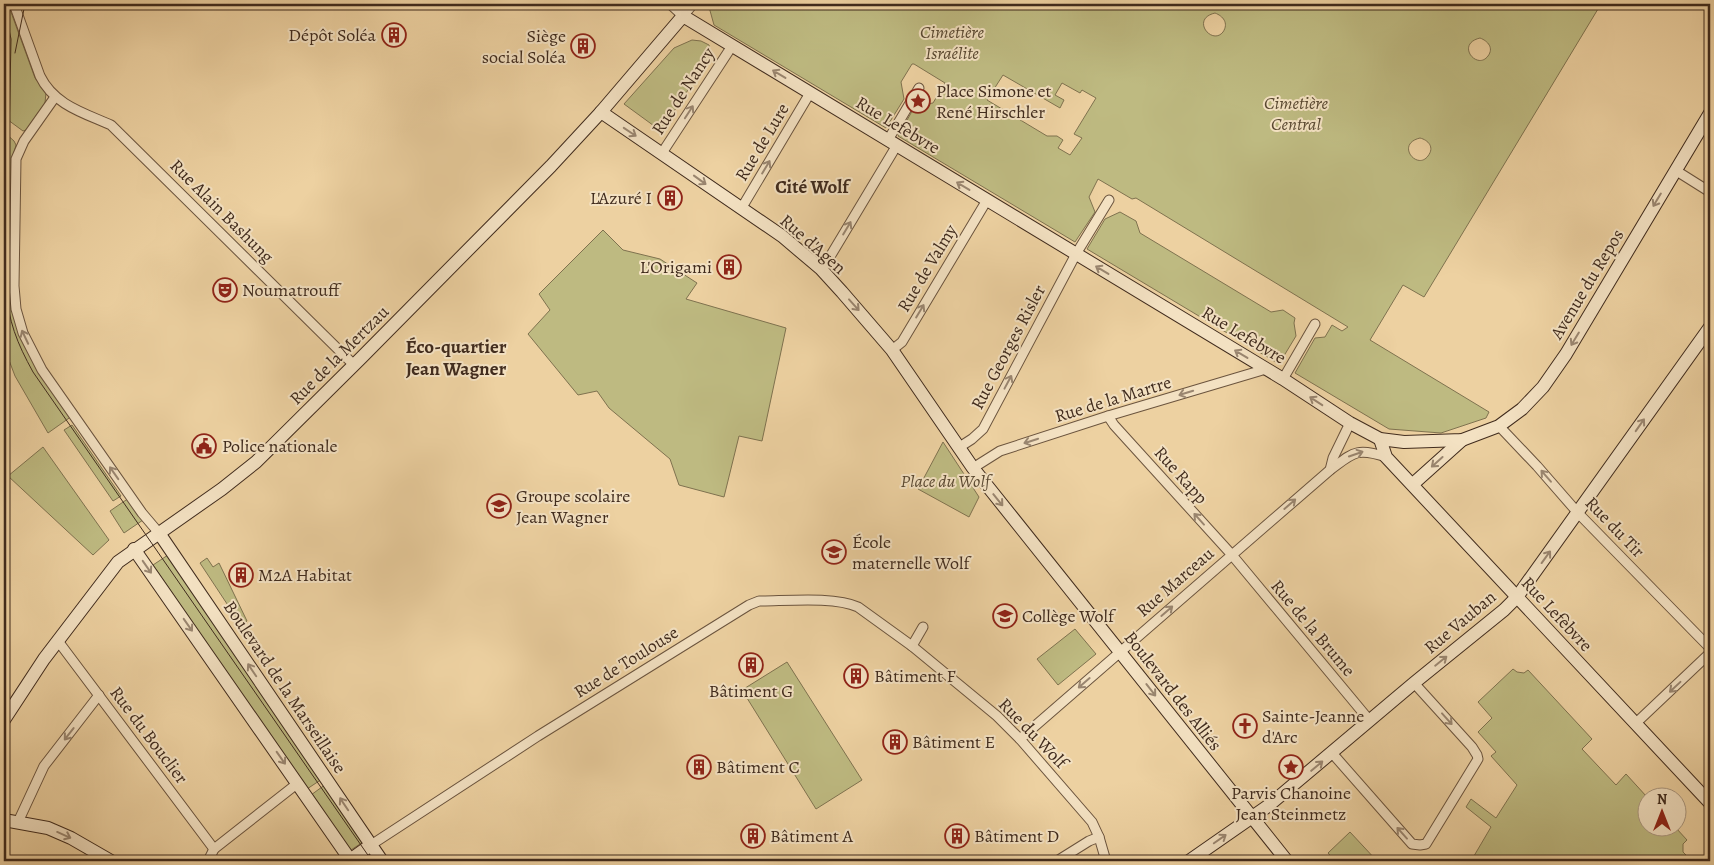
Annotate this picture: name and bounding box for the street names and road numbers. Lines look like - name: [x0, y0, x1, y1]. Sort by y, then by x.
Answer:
- street label: Rue de Nancy: [646, 42, 721, 139]
- street label: Rue Lefèbvre: [851, 90, 945, 160]
- street label: Rue de Lure: [729, 99, 795, 185]
- street label: Rue Alain Bashung: [165, 154, 279, 268]
- street label: Rue d'Agen: [775, 209, 851, 279]
- street label: Rue de Valmy: [891, 219, 963, 316]
- street label: Avenue du Repos: [1544, 225, 1629, 344]
- street label: Rue Georges Risler: [965, 280, 1051, 413]
- street label: Rue de la Mertzau: [284, 300, 394, 410]
- street label: Rue Lefèbvre: [1197, 300, 1291, 370]
- street label: Rue de la Martre: [1052, 370, 1174, 428]
- street label: Rue Rapp: [1149, 441, 1213, 509]
- street label: Rue du Tir: [1580, 491, 1650, 563]
- street label: Rue Marceau: [1131, 541, 1219, 622]
- street label: Rue Lefèbvre: [1516, 571, 1598, 657]
- street label: Rue de la Brume: [1265, 574, 1361, 682]
- street label: Rue Vauban: [1419, 585, 1501, 659]
- street label: Boulevard de la Marseillaise: [218, 596, 352, 778]
- street label: Rue de Toulouse: [569, 620, 683, 704]
- street label: Boulevard des Alliés: [1119, 626, 1227, 756]
- street label: Rue du Bouclier: [104, 681, 194, 789]
- street label: Rue du Wolf: [993, 692, 1075, 776]

